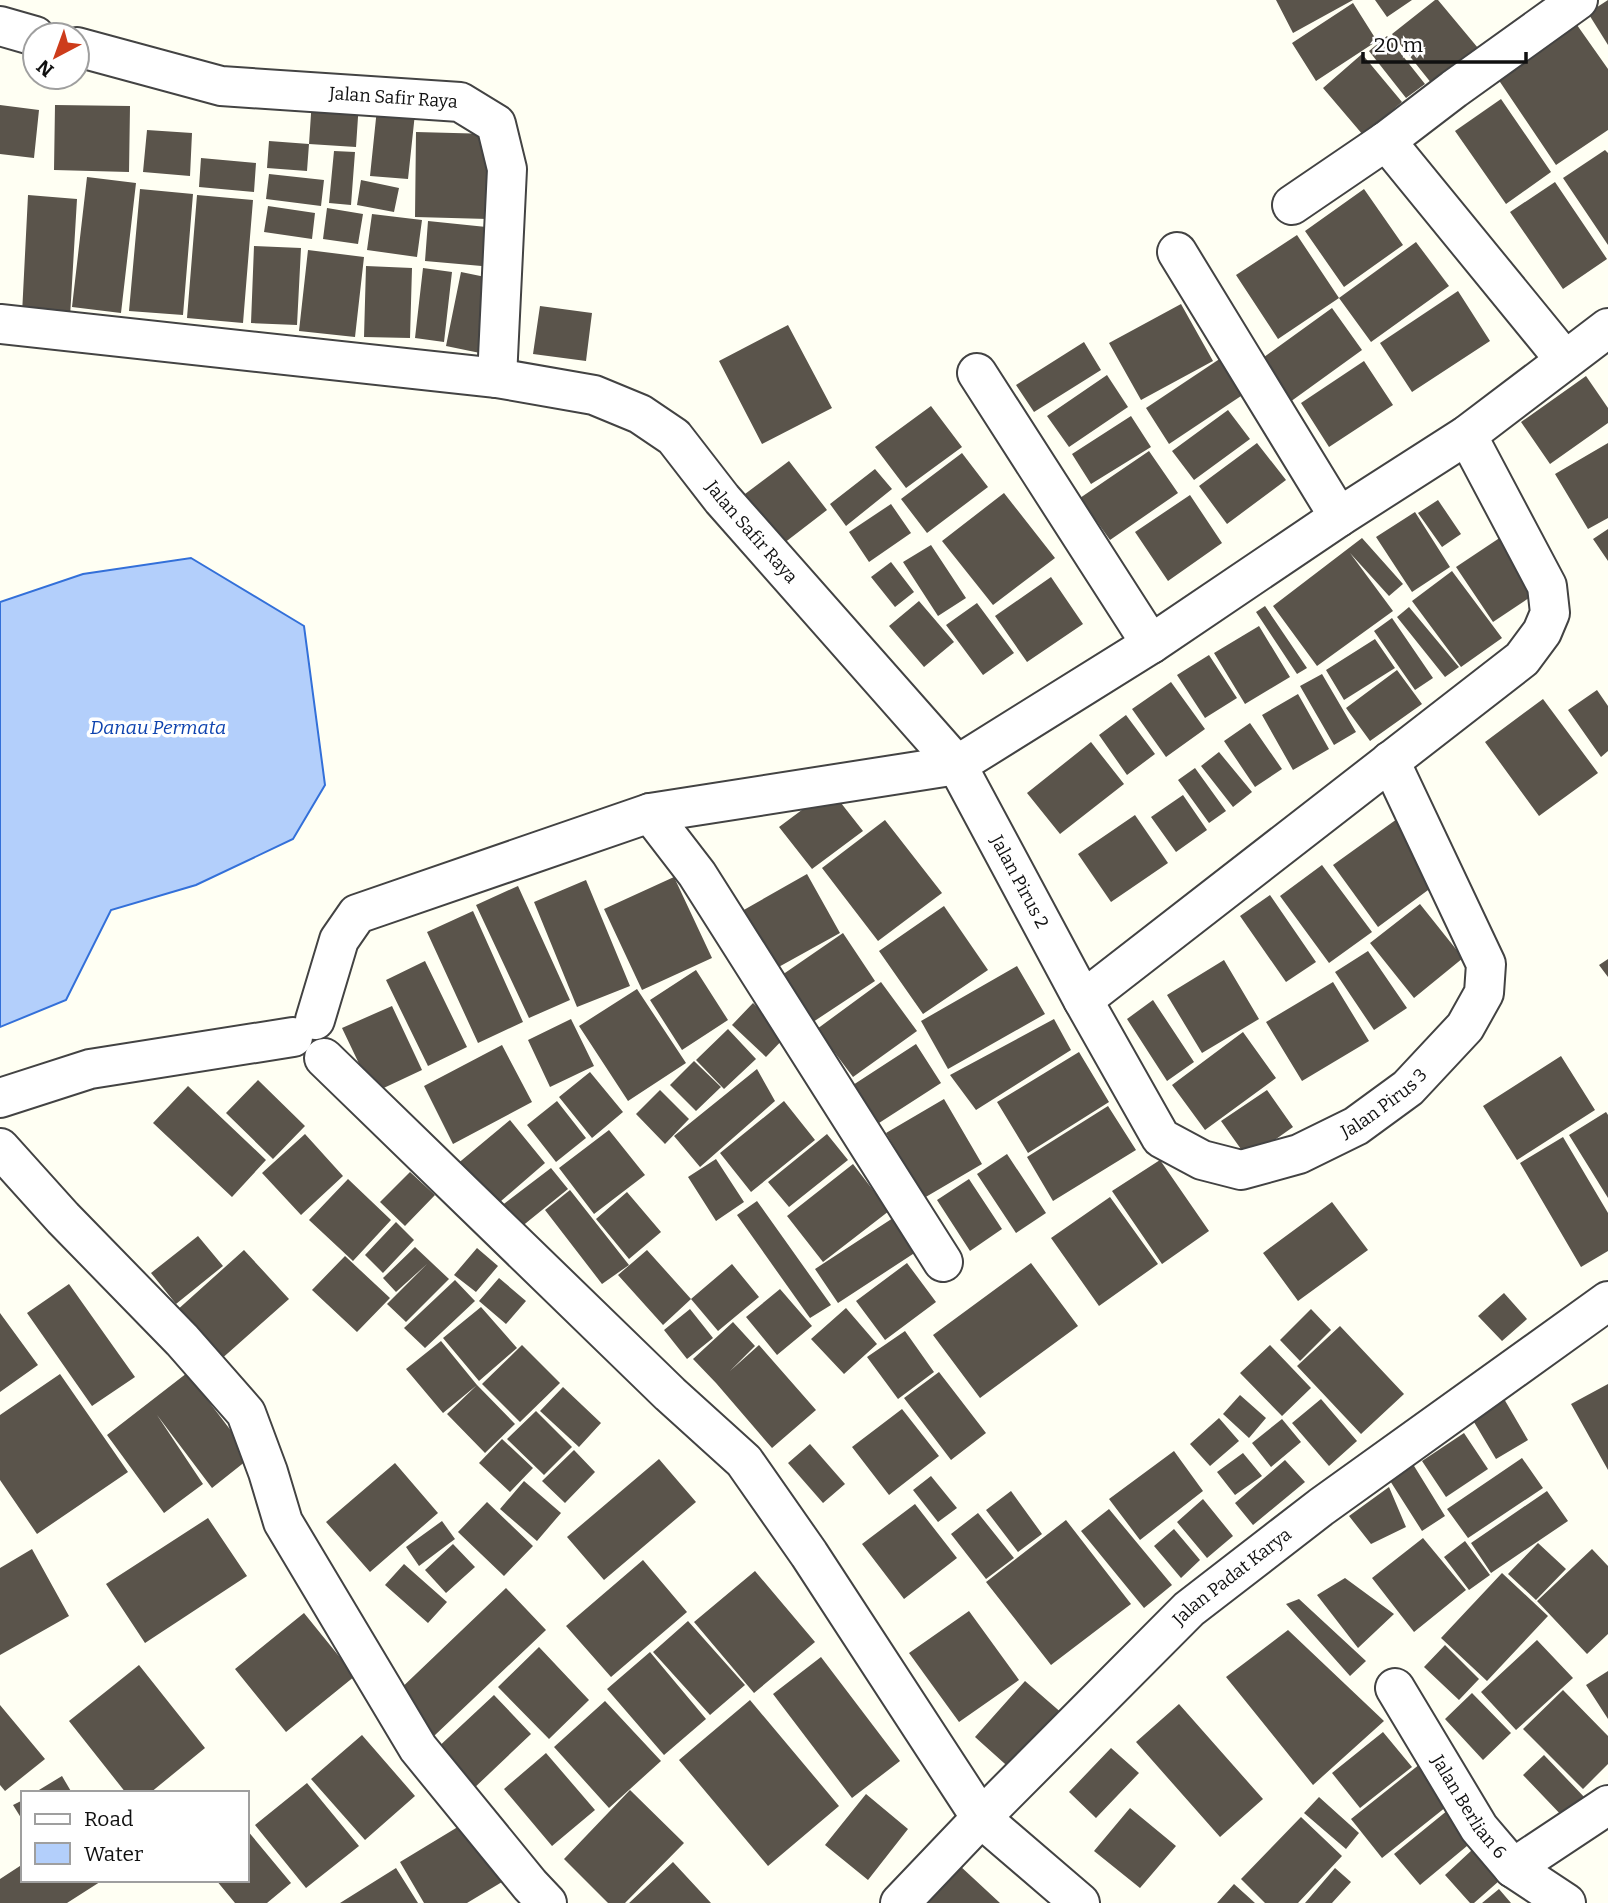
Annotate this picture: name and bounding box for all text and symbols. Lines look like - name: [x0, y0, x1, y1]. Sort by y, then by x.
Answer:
- north arrow: [21, 21, 91, 91]
- scale bar: [1363, 21, 1526, 65]
- text: 20 m: [1374, 32, 1423, 58]
- text: N: [32, 55, 58, 82]
- street label: Jalan Safir Raya: [327, 82, 459, 113]
- street label: Jalan Safir Raya: [700, 476, 802, 588]
- water label: Danau Permata: [90, 716, 226, 739]
- street label: Jalan Pirus 2: [985, 831, 1053, 932]
- street label: Jalan Pirus 3: [1336, 1064, 1432, 1143]
- street label: Jalan Padat Karya: [1167, 1523, 1296, 1631]
- street label: Jalan Berlian 6: [1426, 1750, 1511, 1863]
- legend: [21, 1791, 248, 1882]
- text: Road: [84, 1806, 133, 1832]
- text: Water: [84, 1841, 143, 1867]

